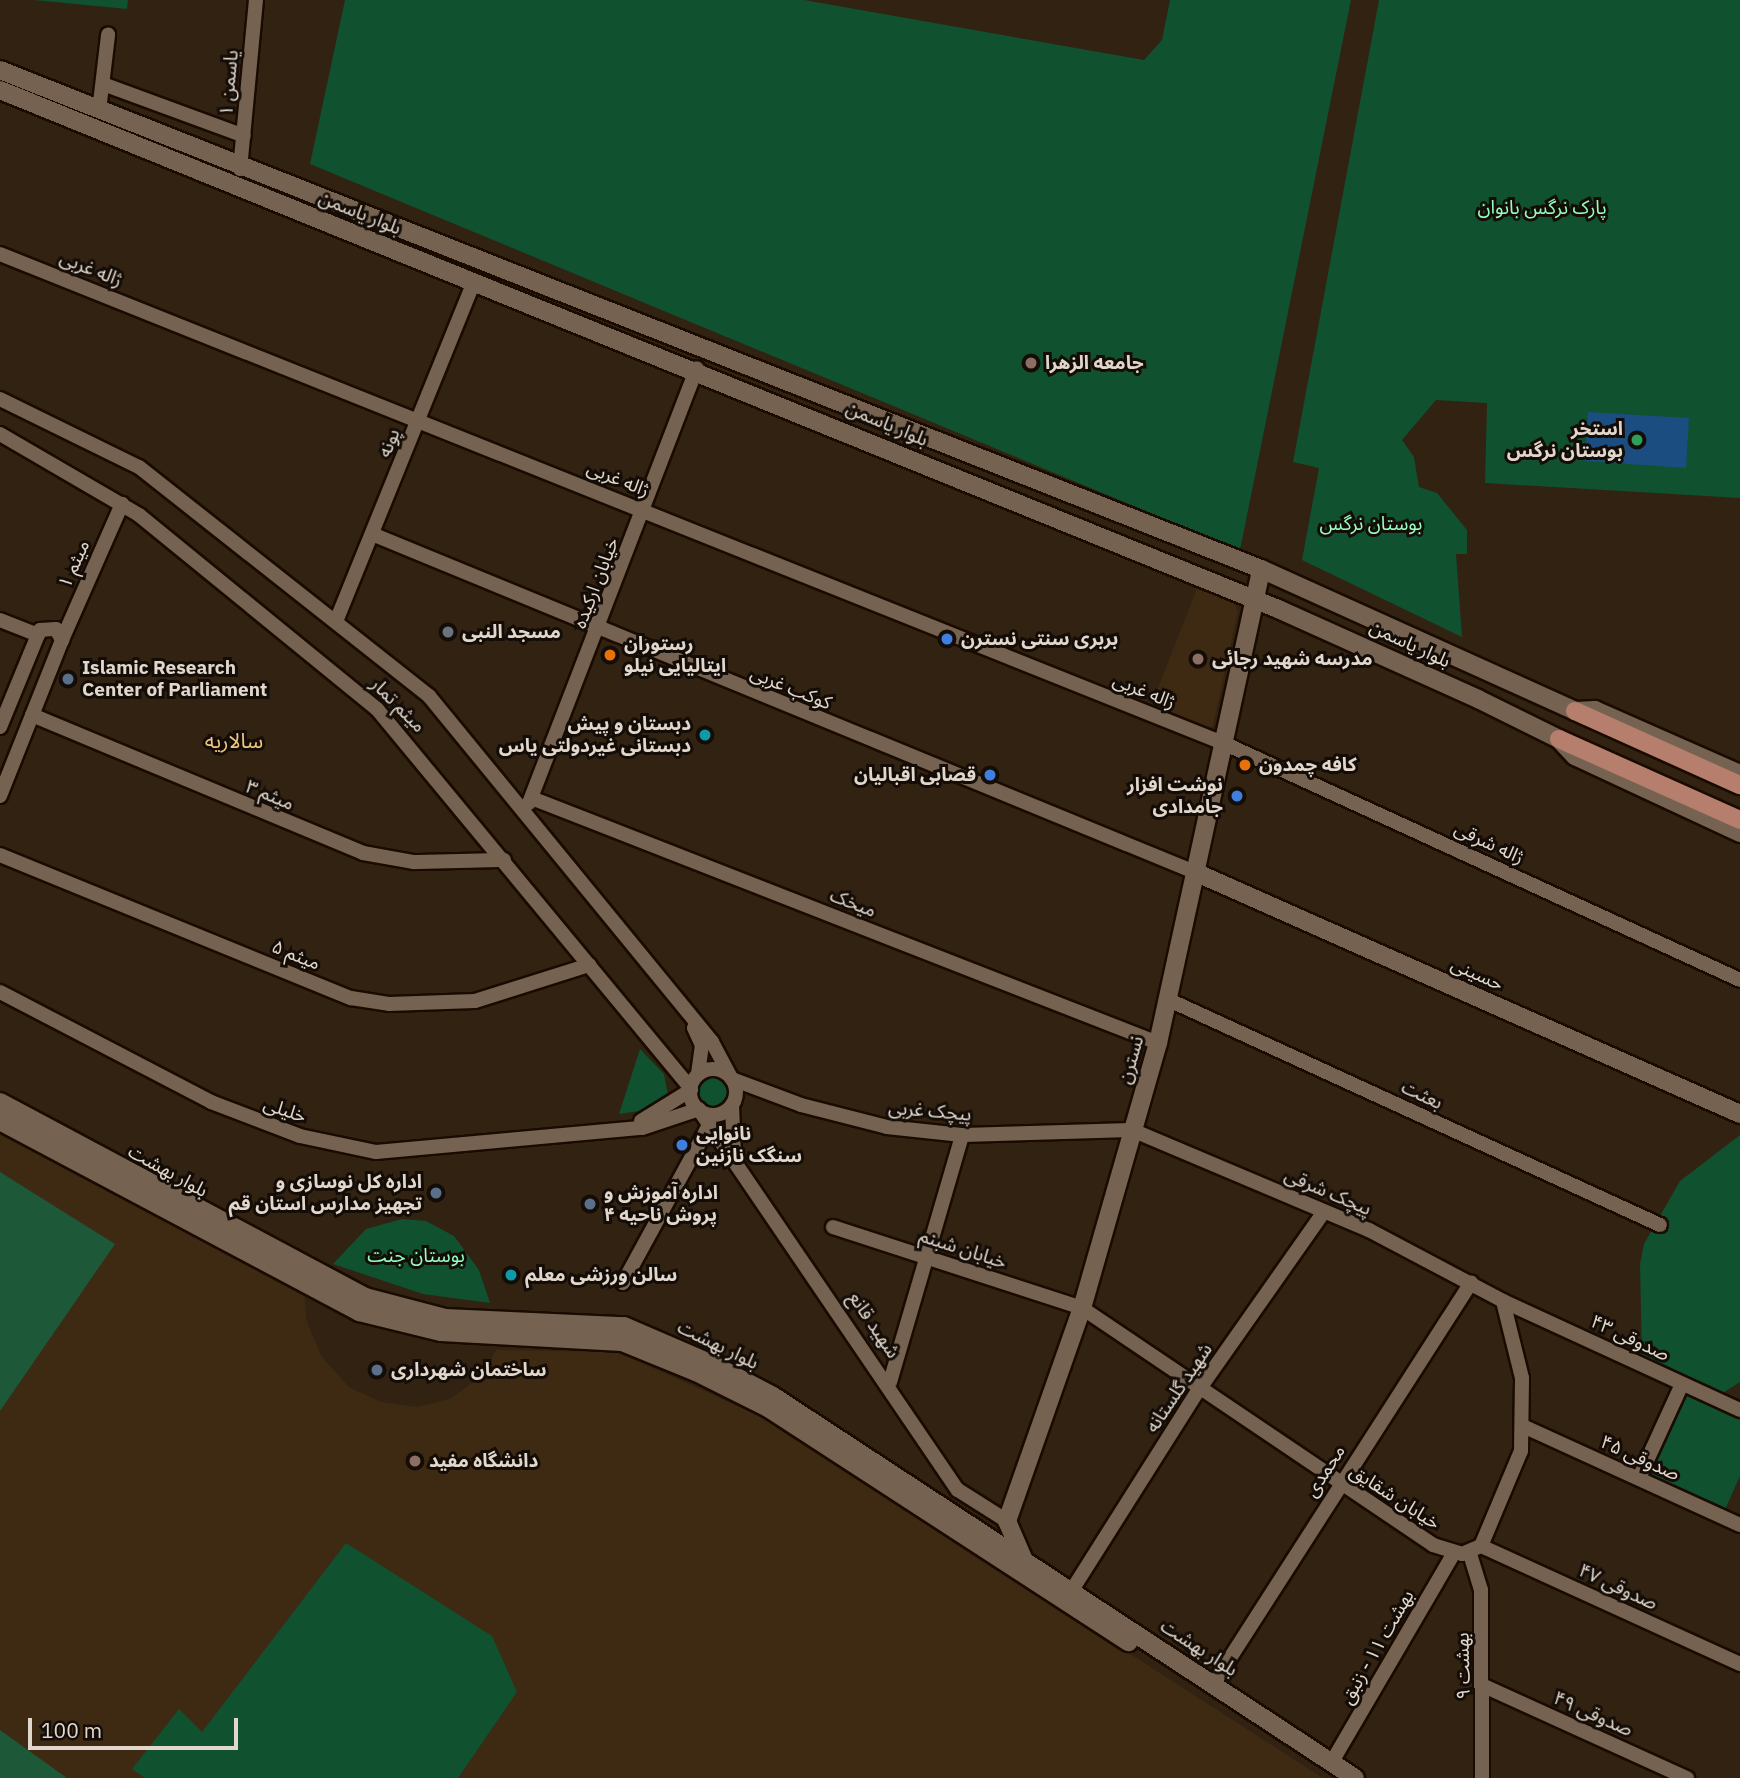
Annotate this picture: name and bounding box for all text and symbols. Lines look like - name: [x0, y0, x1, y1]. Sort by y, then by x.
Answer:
- street label: یاسمن ۱: [215, 49, 243, 117]
- street label: بلوار یاسمن: [316, 186, 404, 240]
- park label: پارک نرگس بانوان: [1477, 197, 1607, 219]
- street label: ژاله غربی: [56, 246, 126, 292]
- place label: جامعه الزهرا: [1045, 352, 1144, 374]
- marker: جامعه الزهرا: [1023, 355, 1039, 371]
- street label: بلوار یاسمن: [843, 397, 931, 451]
- place label: استخر بوستان نرگس: [1507, 418, 1623, 462]
- street label: پونه: [373, 425, 405, 461]
- marker: استخر بوستان نرگس: [1629, 432, 1645, 448]
- street label: ژاله غربی: [583, 456, 653, 502]
- park label: بوستان نرگس: [1320, 513, 1422, 535]
- street label: خیابان ارکیده: [568, 534, 624, 632]
- street label: میثم ۱: [53, 536, 95, 592]
- street label: بلوار یاسمن: [1366, 615, 1454, 673]
- place label: مسجد النبی: [462, 621, 561, 643]
- marker: مسجد النبی: [440, 624, 456, 640]
- place label: بربری سنتی نسترن: [961, 628, 1118, 650]
- marker: بربری سنتی نسترن: [939, 631, 955, 647]
- place label: رستوران ایتالیایی نیلو: [624, 633, 726, 677]
- marker: رستوران ایتالیایی نیلو: [602, 647, 618, 663]
- place label: مدرسه شهید رجائی: [1212, 648, 1372, 670]
- marker: مدرسه شهید رجائی: [1190, 651, 1206, 667]
- place label: Islamic Research Center of Parliament: [82, 657, 267, 701]
- street label: کوکب غربی: [747, 661, 835, 715]
- street label: ژاله غربی: [1109, 668, 1179, 714]
- marker: Islamic Research Center of Parliament: [60, 671, 76, 687]
- street label: میثم تمار: [366, 673, 430, 737]
- place label: دبستان و پیش دبستانی غیردولتی یاس: [499, 713, 691, 757]
- district label: سالاریه: [205, 727, 263, 753]
- marker: دبستان و پیش دبستانی غیردولتی یاس: [697, 727, 713, 743]
- place label: کافه چمدون: [1259, 754, 1357, 776]
- marker: کافه چمدون: [1237, 757, 1253, 773]
- place label: قصابی اقبالیان: [854, 764, 976, 786]
- marker: قصابی اقبالیان: [982, 767, 998, 783]
- place label: نوشت افزار جامدادی: [1127, 774, 1223, 818]
- street label: میثم ۳: [242, 775, 298, 815]
- marker: نوشت افزار جامدادی: [1229, 788, 1245, 804]
- street label: ژاله شرقی: [1451, 817, 1527, 869]
- street label: میخک: [827, 884, 879, 922]
- street label: میثم ۵: [268, 935, 324, 975]
- street label: حسینی: [1447, 952, 1507, 996]
- street label: نسترن: [1113, 1033, 1149, 1087]
- street label: بعثت: [1398, 1076, 1446, 1114]
- street label: خلیلی: [261, 1092, 309, 1128]
- street label: پیچک غربی: [887, 1096, 973, 1126]
- place label: نانوایی سنگک نازنین: [696, 1123, 802, 1167]
- marker: نانوایی سنگک نازنین: [674, 1137, 690, 1153]
- street label: بلوار بهشت: [124, 1140, 212, 1202]
- street label: پیچک شرقی: [1281, 1163, 1375, 1221]
- place label: اداره کل نوسازی و تجهیز مدارس استان قم: [229, 1171, 422, 1215]
- place label: اداره آموزش و پروش ناحیه ۴: [604, 1182, 718, 1226]
- marker: اداره کل نوسازی و تجهیز مدارس استان قم: [428, 1185, 444, 1201]
- marker: اداره آموزش و پروش ناحیه ۴: [582, 1196, 598, 1212]
- street label: خیابان شبنم: [916, 1224, 1010, 1274]
- park label: بوستان جنت: [367, 1245, 465, 1267]
- place label: سالن ورزشی معلم: [525, 1264, 677, 1286]
- marker: سالن ورزشی معلم: [503, 1267, 519, 1283]
- street label: شهید قانع: [843, 1287, 905, 1363]
- street label: صدوقی ۴۳: [1587, 1310, 1673, 1366]
- street label: بلوار بهشت: [674, 1316, 762, 1374]
- street label: شهید گلستانه: [1141, 1339, 1217, 1437]
- place label: ساختمان شهرداری: [391, 1359, 547, 1381]
- marker: ساختمان شهرداری: [369, 1362, 385, 1378]
- street label: صدوقی ۴۵: [1597, 1430, 1683, 1486]
- street label: محمدی: [1300, 1441, 1350, 1501]
- place label: دانشگاه مفید: [429, 1450, 538, 1472]
- marker: دانشگاه مفید: [407, 1453, 423, 1469]
- street label: خیابان شقایق: [1346, 1459, 1444, 1535]
- street label: صدوقی ۴۷: [1575, 1559, 1661, 1615]
- street label: بهشت ۱۱ - زنبق: [1335, 1586, 1419, 1708]
- street label: بلوار بهشت: [1156, 1615, 1242, 1681]
- street label: بهشت ۹: [1451, 1632, 1475, 1700]
- street label: صدوقی ۴۹: [1550, 1686, 1636, 1742]
- scale bar: [32, 1704, 242, 1748]
- text: 100 m: [41, 1716, 102, 1744]

